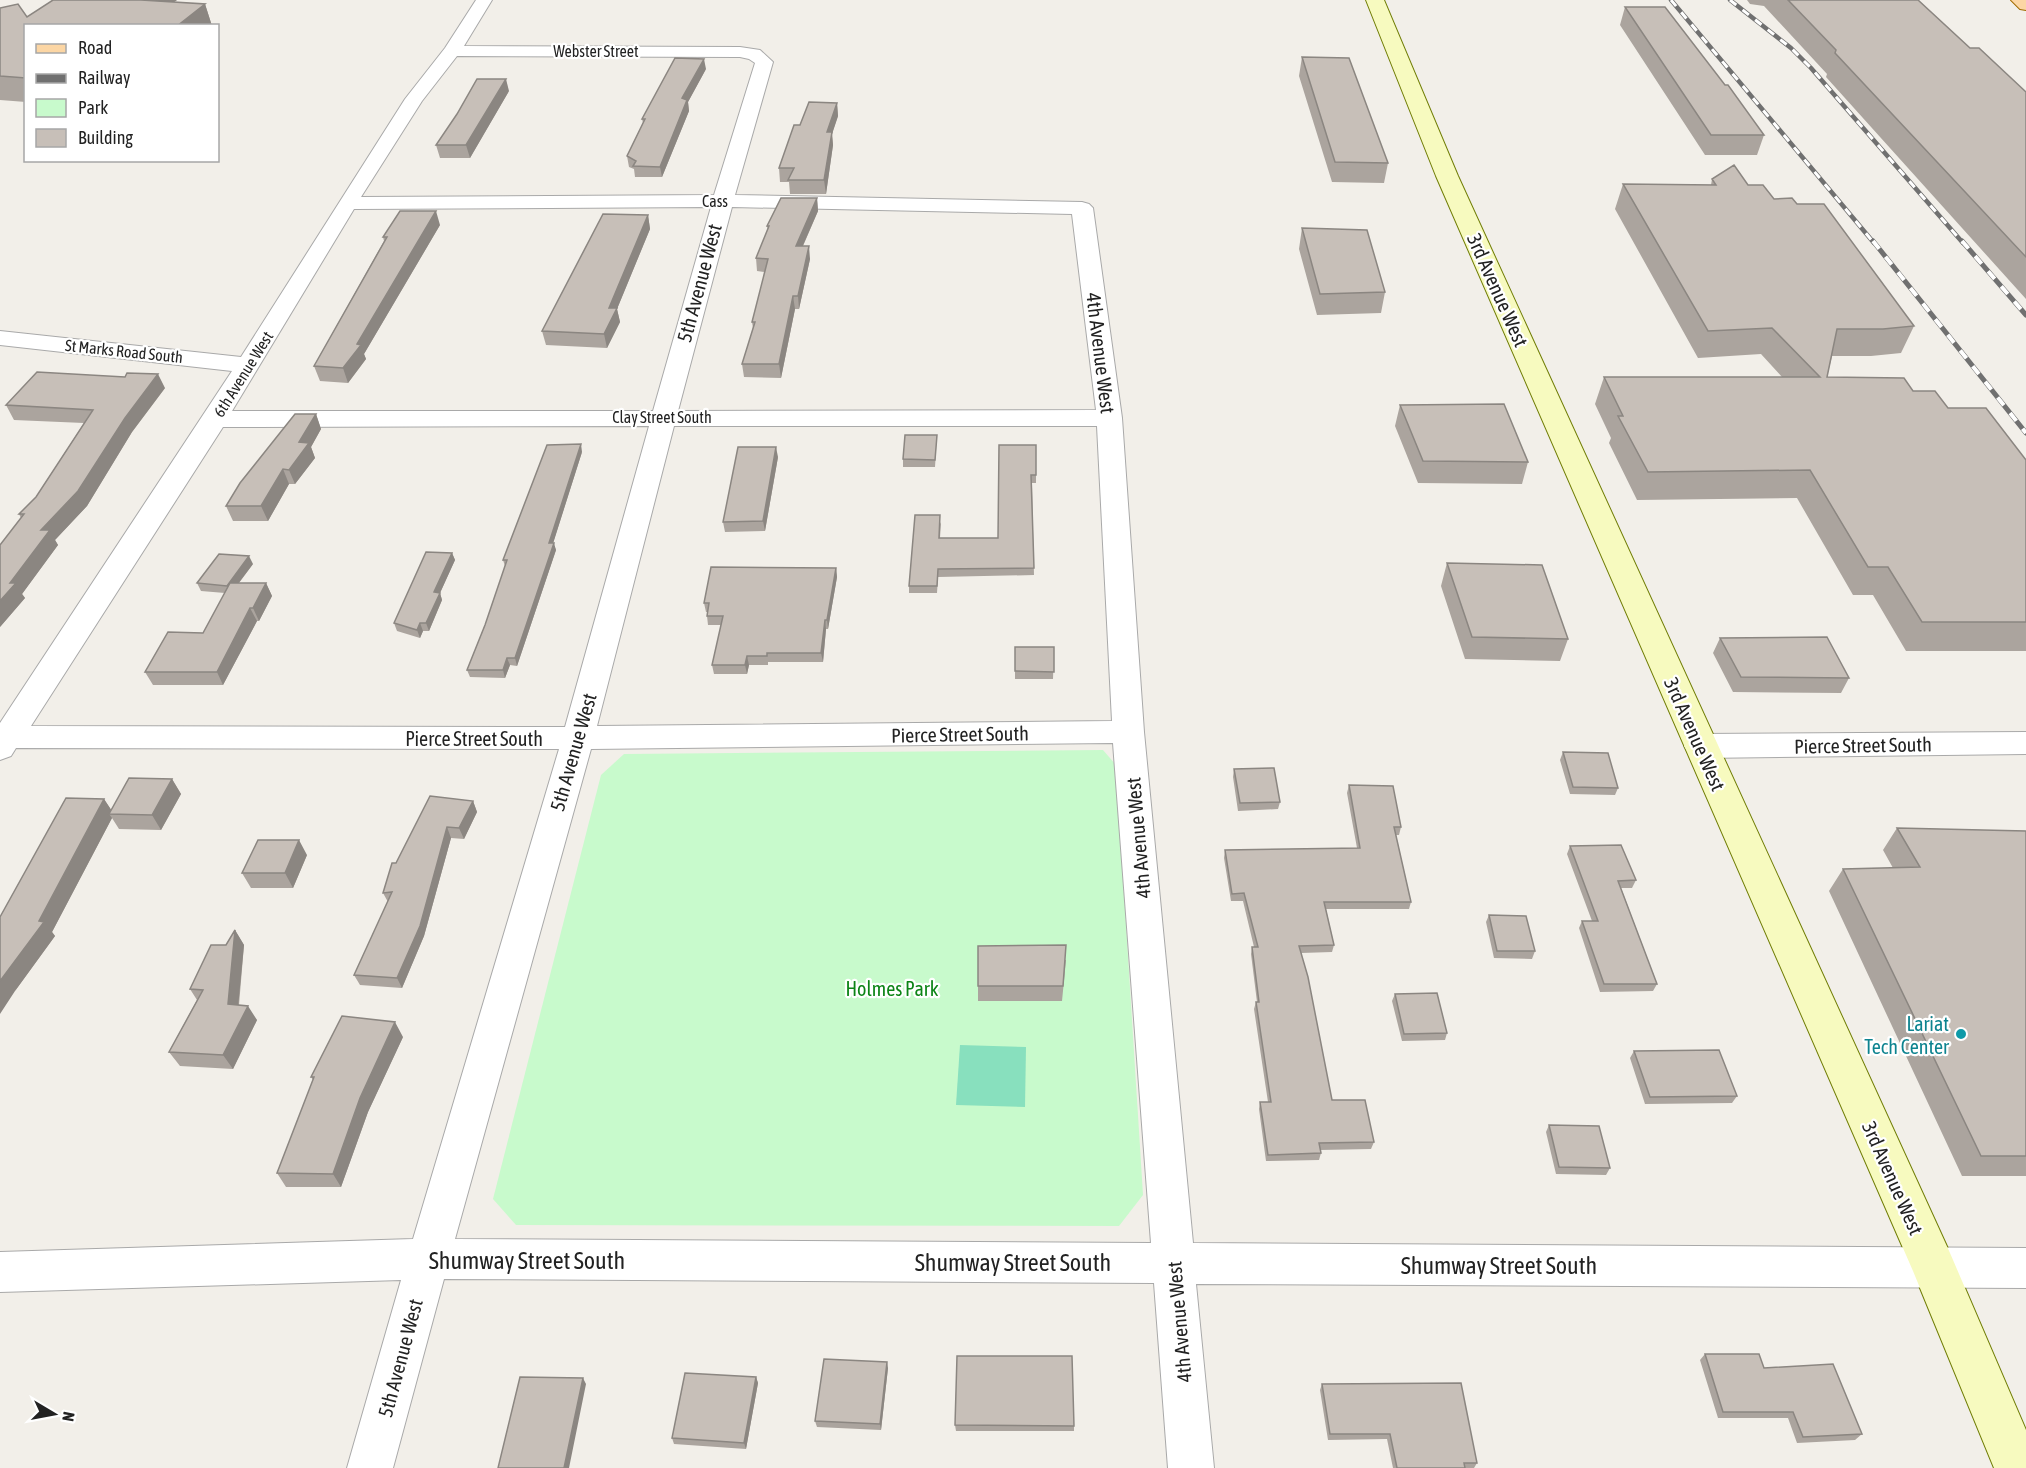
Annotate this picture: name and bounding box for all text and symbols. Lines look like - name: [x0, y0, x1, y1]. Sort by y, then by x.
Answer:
- legend: [24, 24, 219, 162]
- text: Road: [78, 37, 112, 58]
- street label: Webster Street: [553, 42, 639, 60]
- text: Railway: [78, 67, 130, 88]
- text: Park: [78, 97, 108, 118]
- text: Building: [78, 127, 133, 148]
- street label: Cass: [702, 192, 728, 210]
- street label: 5th Avenue West: [672, 221, 726, 345]
- street label: 3rd Avenue West: [1463, 230, 1533, 350]
- street label: 4th Avenue West: [1082, 291, 1120, 415]
- street label: 6th Avenue West: [210, 328, 277, 420]
- street label: St Marks Road South: [64, 336, 184, 366]
- street label: Clay Street South: [612, 408, 712, 427]
- street label: 3rd Avenue West: [1660, 674, 1730, 794]
- street label: 5th Avenue West: [545, 690, 601, 814]
- street label: Pierce Street South: [891, 721, 1029, 747]
- street label: Pierce Street South: [405, 727, 543, 750]
- street label: Pierce Street South: [1794, 732, 1932, 758]
- street label: 4th Avenue West: [1121, 776, 1155, 900]
- park label: Holmes Park: [846, 977, 939, 1000]
- place label: Lariat Tech Center: [1864, 1012, 1950, 1058]
- marker: Lariat Tech Center: [1954, 1027, 1968, 1041]
- street label: 3rd Avenue West: [1858, 1118, 1928, 1238]
- street label: Shumway Street South: [429, 1247, 625, 1274]
- street label: Shumway Street South: [915, 1249, 1111, 1276]
- street label: Shumway Street South: [1401, 1252, 1597, 1279]
- street label: 4th Avenue West: [1162, 1260, 1196, 1384]
- street label: 5th Avenue West: [373, 1296, 427, 1420]
- north arrow: [24, 1384, 84, 1444]
- text: N: [59, 1410, 78, 1423]

